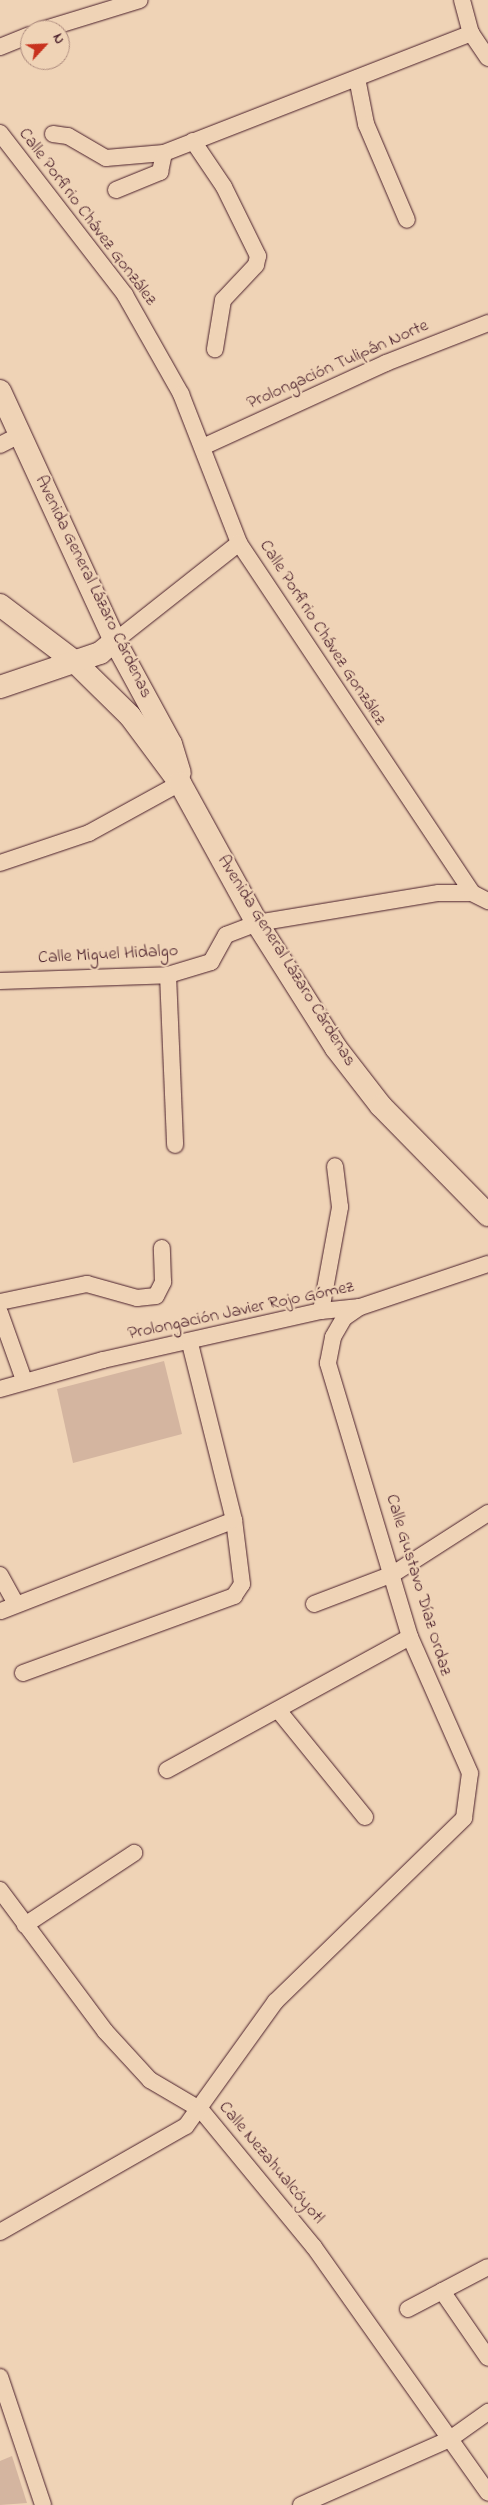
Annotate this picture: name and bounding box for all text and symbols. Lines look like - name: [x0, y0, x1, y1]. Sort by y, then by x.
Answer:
- north arrow: [20, 20, 70, 70]
- text: N: [47, 30, 70, 48]
- street label: Calle Porfirio Chávez González: [13, 124, 161, 310]
- street label: Prolongación Tulipán Norte: [244, 315, 432, 415]
- street label: Avenida General Lázaro Cárdenas: [30, 472, 156, 702]
- street label: Calle Porfirio Chávez González: [254, 536, 390, 730]
- street label: Avenida General Lázaro Cárdenas: [212, 851, 360, 1071]
- street label: Calle Miguel Hidalgo: [37, 941, 179, 969]
- street label: Prolongación Javier Rojo Gómez: [126, 1276, 356, 1346]
- street label: Calle Gustavo Díaz Ordaz: [380, 1492, 456, 1678]
- street label: Calle Nezahualcóyotl: [213, 2097, 329, 2229]

